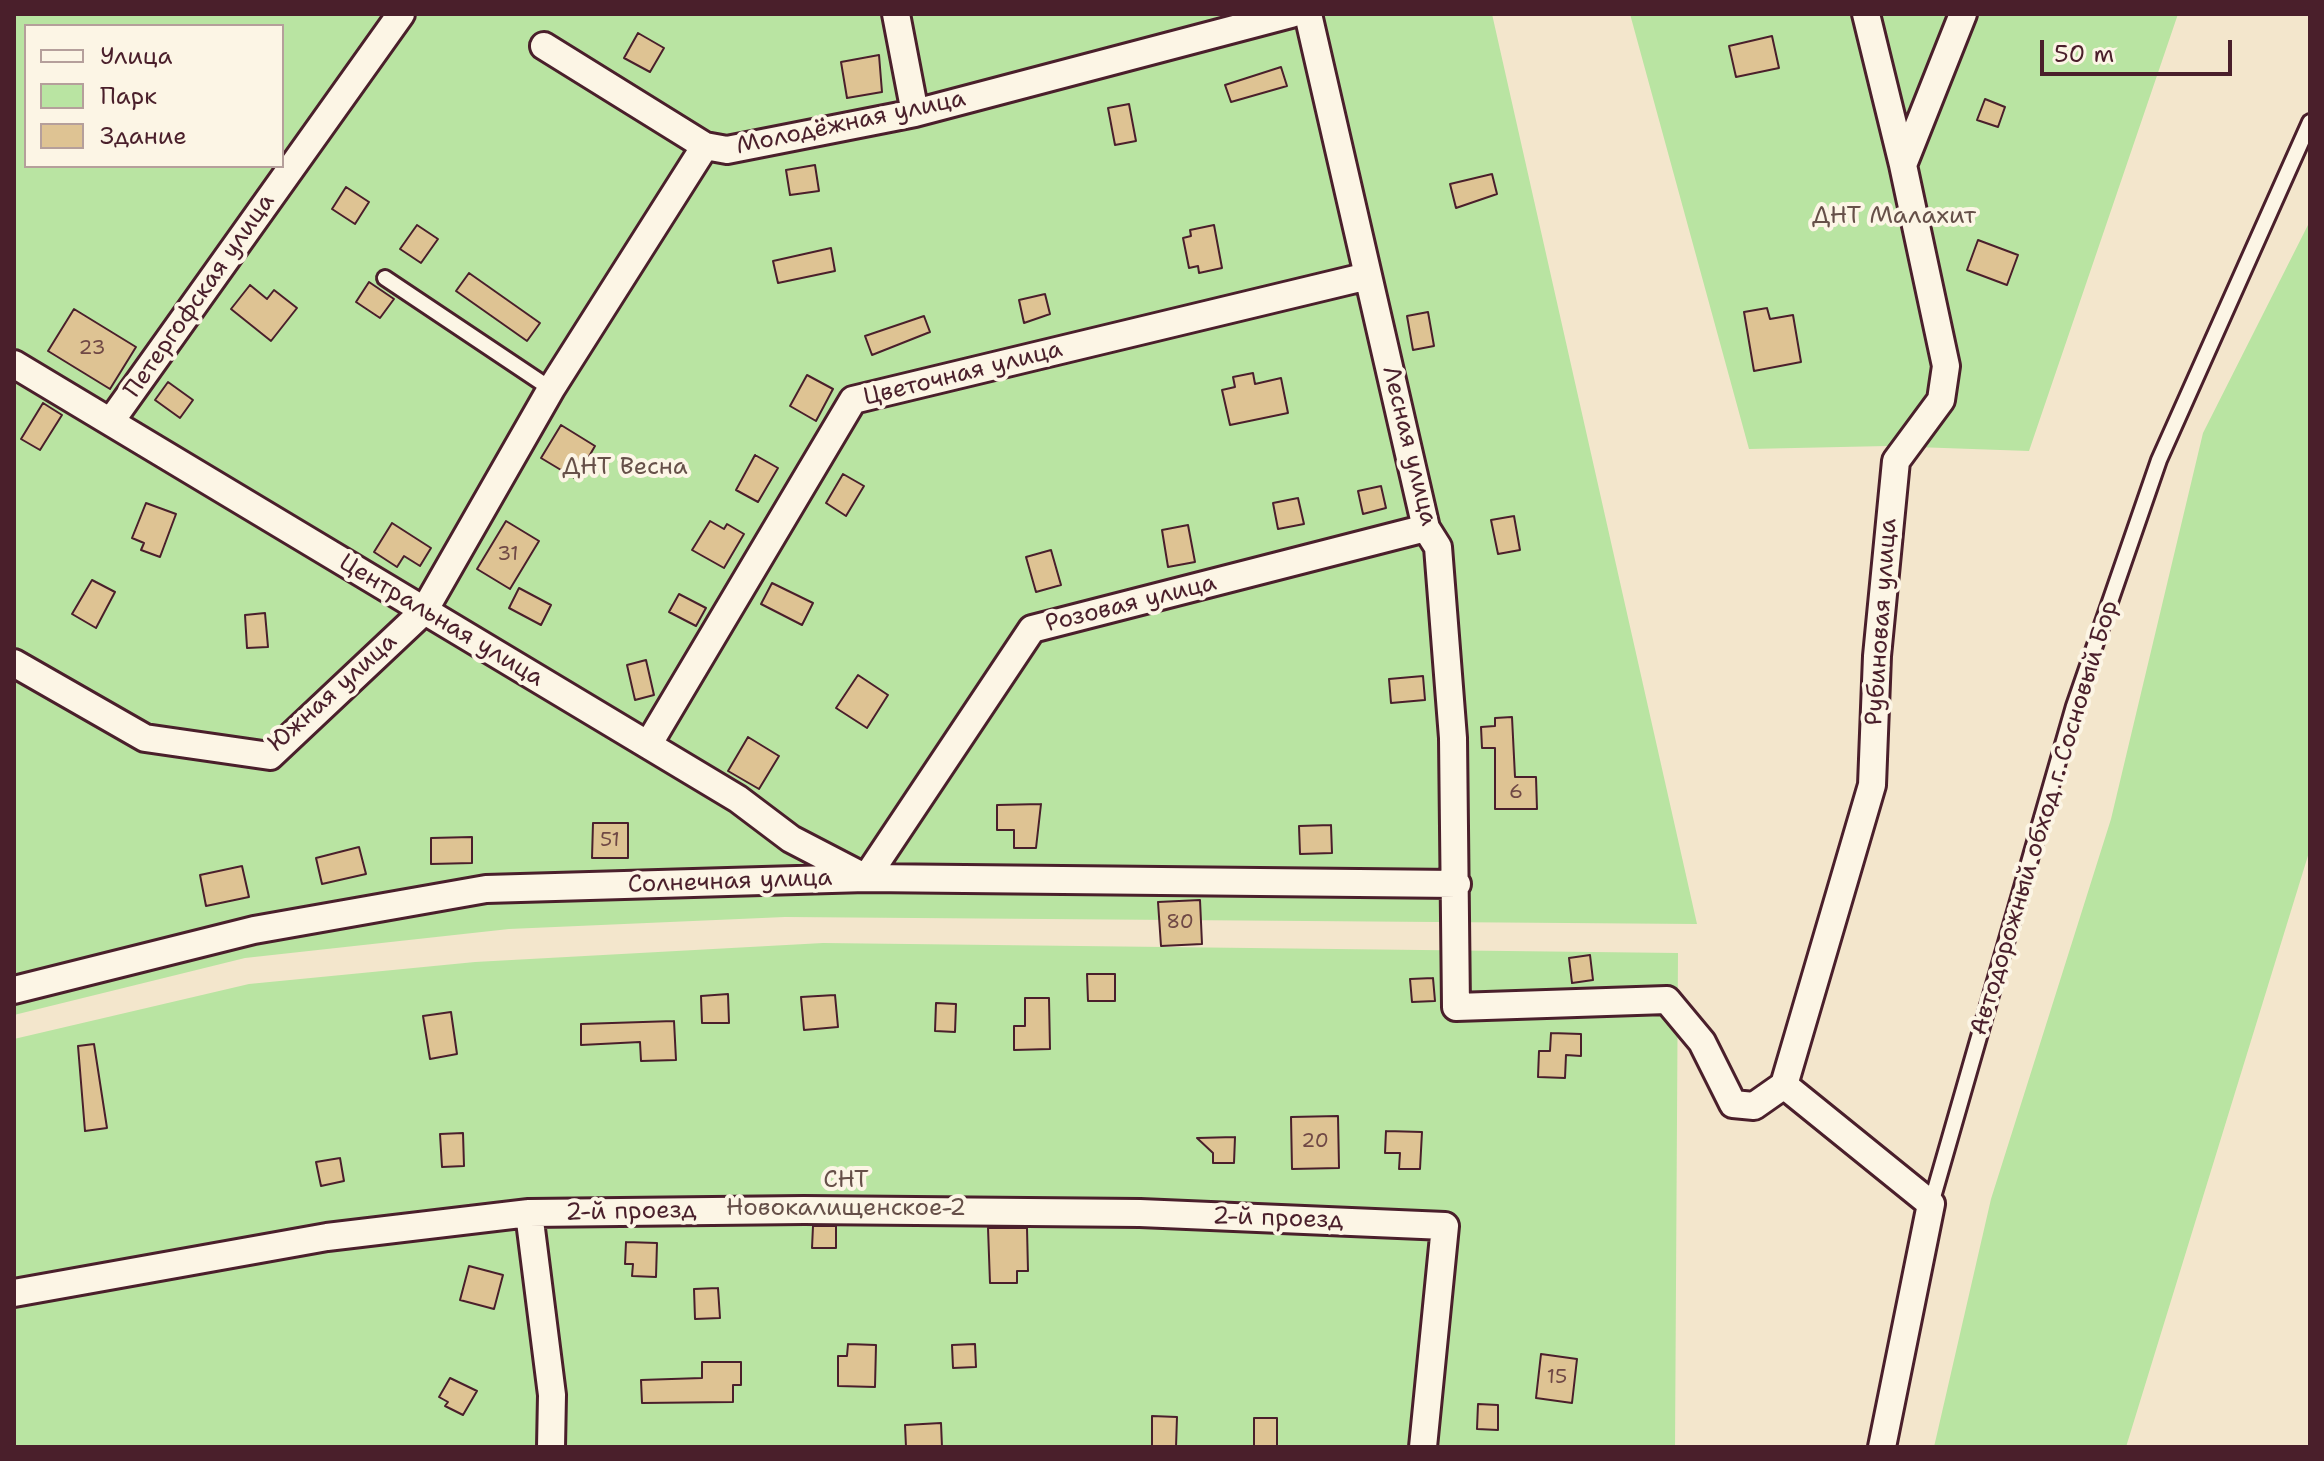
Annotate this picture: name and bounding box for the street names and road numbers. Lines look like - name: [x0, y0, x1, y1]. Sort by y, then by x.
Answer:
- street label: Молодёжная улица: [734, 85, 968, 161]
- street label: Петергофская улица: [119, 188, 281, 404]
- street label: Цветочная улица: [860, 335, 1066, 413]
- street label: Лесная улица: [1375, 363, 1443, 529]
- street label: Рубиновая улица: [1860, 517, 1904, 727]
- street label: Центральная улица: [334, 549, 548, 693]
- street label: Розовая улица: [1042, 569, 1220, 639]
- street label: Автодорожный обход г. Сосновый Бор: [1965, 597, 2125, 1039]
- street label: Южная улица: [263, 628, 403, 758]
- street label: Солнечная улица: [627, 864, 833, 900]
- street label: 2-й проезд: [565, 1196, 697, 1228]
- street label: 2-й проезд: [1212, 1202, 1344, 1236]

